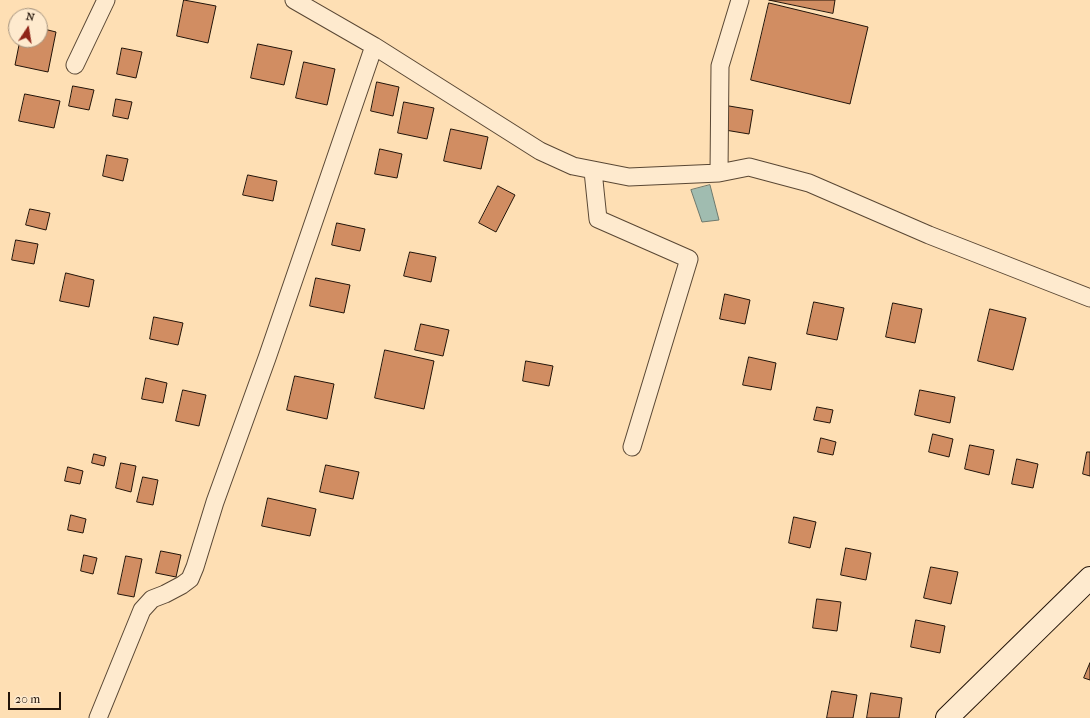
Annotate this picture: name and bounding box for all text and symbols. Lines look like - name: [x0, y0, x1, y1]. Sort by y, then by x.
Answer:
- north arrow: [8, 8, 48, 48]
- text: N: [25, 10, 36, 24]
- scale bar: [10, 684, 63, 710]
- text: 20 m: [15, 692, 40, 706]

